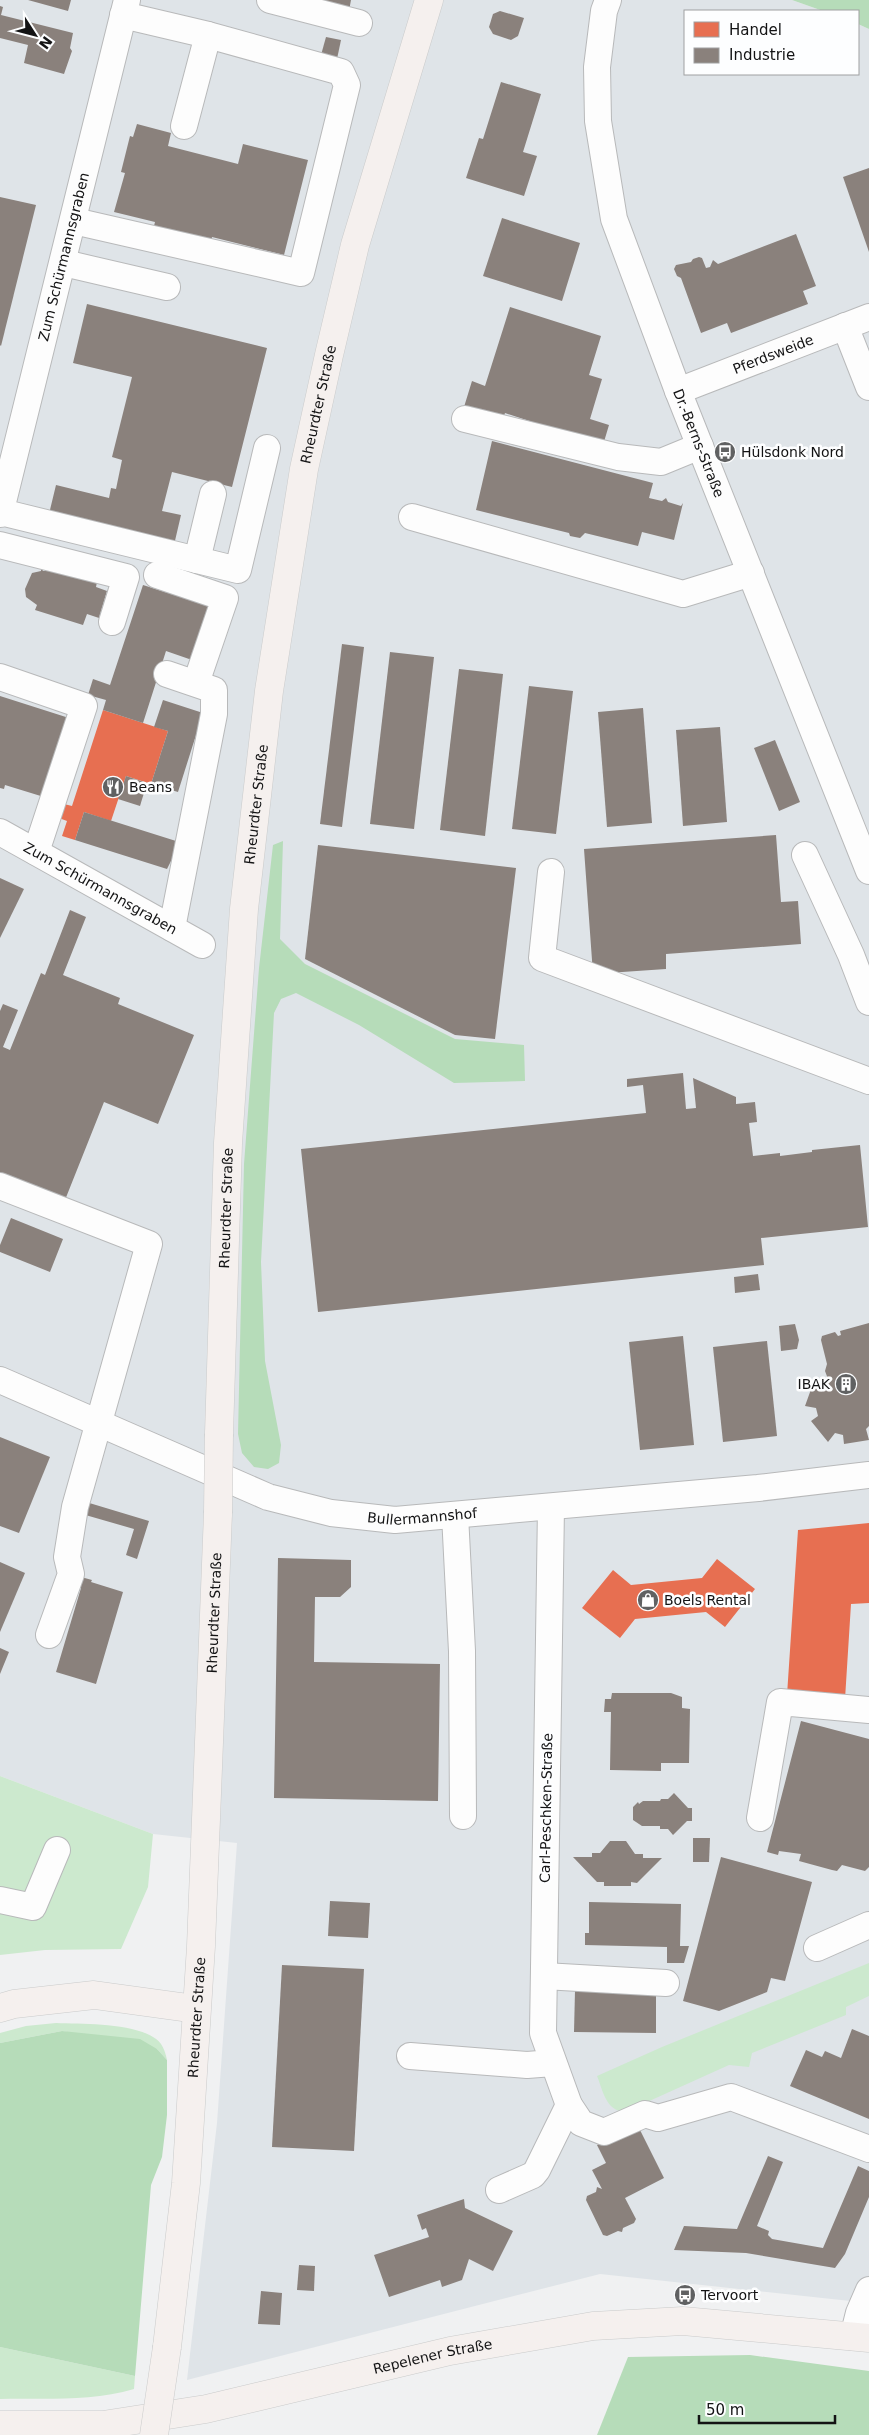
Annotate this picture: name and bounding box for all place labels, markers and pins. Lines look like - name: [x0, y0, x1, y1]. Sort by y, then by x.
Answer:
- bus stop icon: Hülsdonk Nord: [713, 440, 737, 464]
- place label: Hülsdonk Nord: [741, 444, 844, 460]
- restaurant icon: Beans: [101, 775, 125, 799]
- place label: Beans: [129, 779, 172, 795]
- building icon: IBAK: [834, 1372, 858, 1396]
- place label: IBAK: [798, 1376, 831, 1392]
- shop icon: Boels Rental: [636, 1588, 660, 1612]
- place label: Boels Rental: [664, 1592, 751, 1608]
- bus stop icon: Tervoort: [673, 2283, 697, 2307]
- place label: Tervoort: [700, 2287, 759, 2303]

